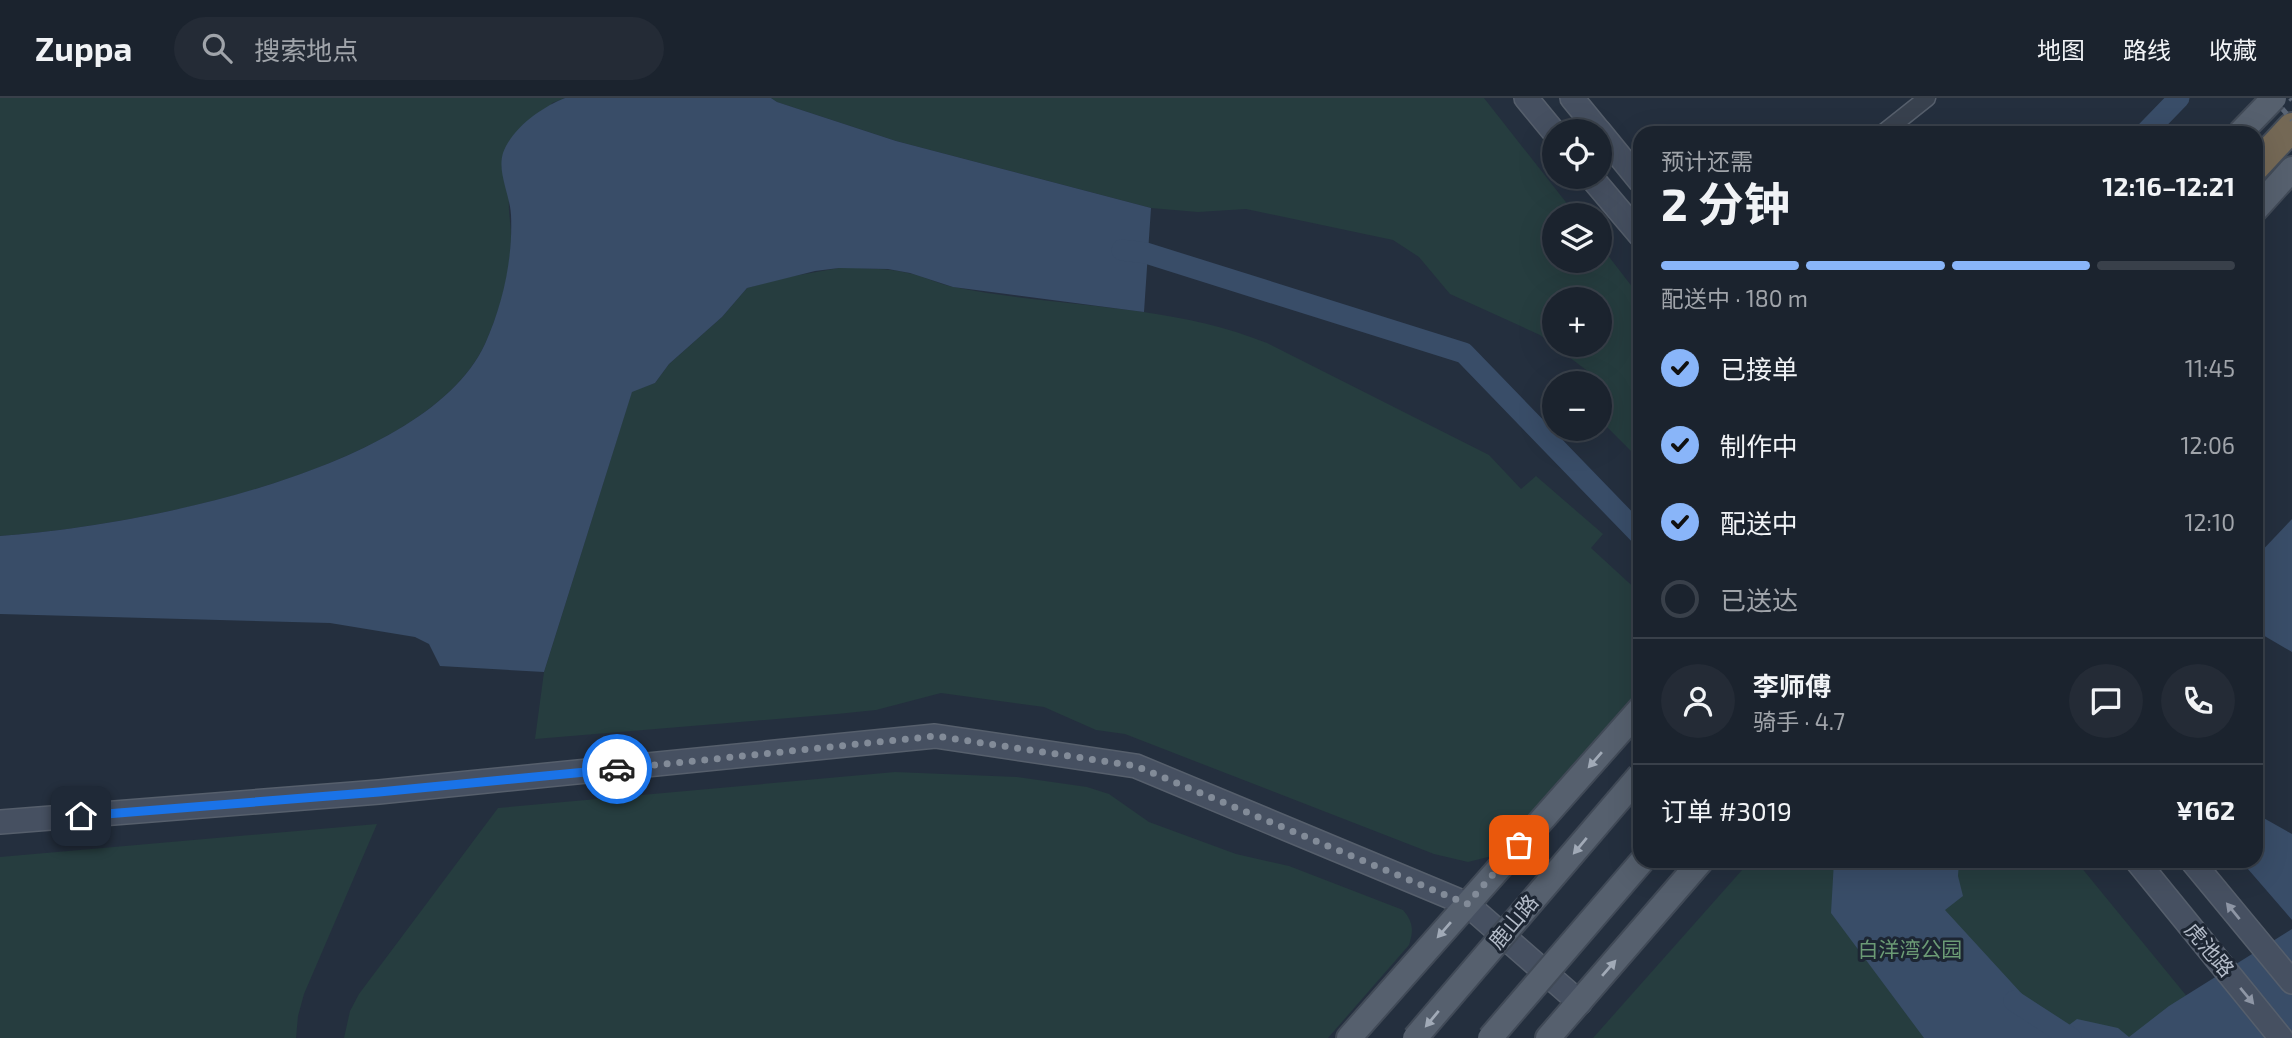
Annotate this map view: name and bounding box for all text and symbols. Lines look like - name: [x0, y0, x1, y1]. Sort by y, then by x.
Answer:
- search box: [174, 17, 664, 80]
- text: Zuppa: [35, 28, 132, 68]
- icon: search: [198, 29, 236, 67]
- text: 搜索地点: [254, 34, 358, 65]
- text: 地图: [2037, 35, 2085, 64]
- text: 路线: [2123, 35, 2171, 64]
- text: 收藏: [2209, 35, 2257, 64]
- map controls: [1542, 119, 1612, 441]
- button: locate: [1542, 119, 1612, 189]
- text: 预计还需: [1661, 147, 1753, 175]
- text: 12:16–12:21: [2102, 170, 2235, 201]
- text: 2 分钟: [1661, 175, 1790, 230]
- button: layers: [1542, 203, 1612, 273]
- text: 配送中 · 180 m: [1661, 284, 1808, 312]
- button: +: [1542, 287, 1612, 357]
- icon: check: [1661, 349, 1699, 387]
- text: 已接单: [1720, 353, 1798, 384]
- text: 11:45: [2185, 354, 2235, 382]
- button: −: [1542, 371, 1612, 441]
- icon: check: [1661, 426, 1699, 464]
- text: 制作中: [1720, 430, 1798, 461]
- text: 12:06: [2180, 431, 2235, 459]
- icon: check: [1661, 503, 1699, 541]
- text: 配送中: [1720, 507, 1798, 538]
- text: 12:10: [2184, 508, 2235, 536]
- text: 已送达: [1720, 584, 1798, 615]
- button: person: [1661, 664, 1735, 738]
- button: chat: [2069, 664, 2143, 738]
- button: phone: [2161, 664, 2235, 738]
- text: 李师傅: [1753, 670, 1831, 701]
- text: 骑手 · 4.7: [1753, 707, 1845, 735]
- courier: [582, 734, 652, 804]
- icon: car: [598, 750, 636, 788]
- one-way arrow: [1587, 751, 1603, 768]
- pin: [51, 786, 111, 846]
- text: ¥162: [2176, 794, 2235, 825]
- text: 订单 #3019: [1661, 795, 1792, 826]
- icon: home: [62, 797, 100, 835]
- pin: [1489, 815, 1549, 875]
- icon: bag: [1500, 826, 1538, 864]
- one-way arrow: [1573, 837, 1588, 854]
- street label: 鹿山路: [1483, 889, 1543, 953]
- one-way arrow: [2226, 902, 2241, 919]
- street label: 虎池路: [2180, 917, 2240, 981]
- one-way arrow: [1436, 921, 1452, 939]
- park label: 白洋湾公园: [1858, 936, 1963, 961]
- one-way arrow: [1601, 960, 1616, 977]
- one-way arrow: [2239, 987, 2254, 1005]
- one-way arrow: [1425, 1010, 1440, 1027]

